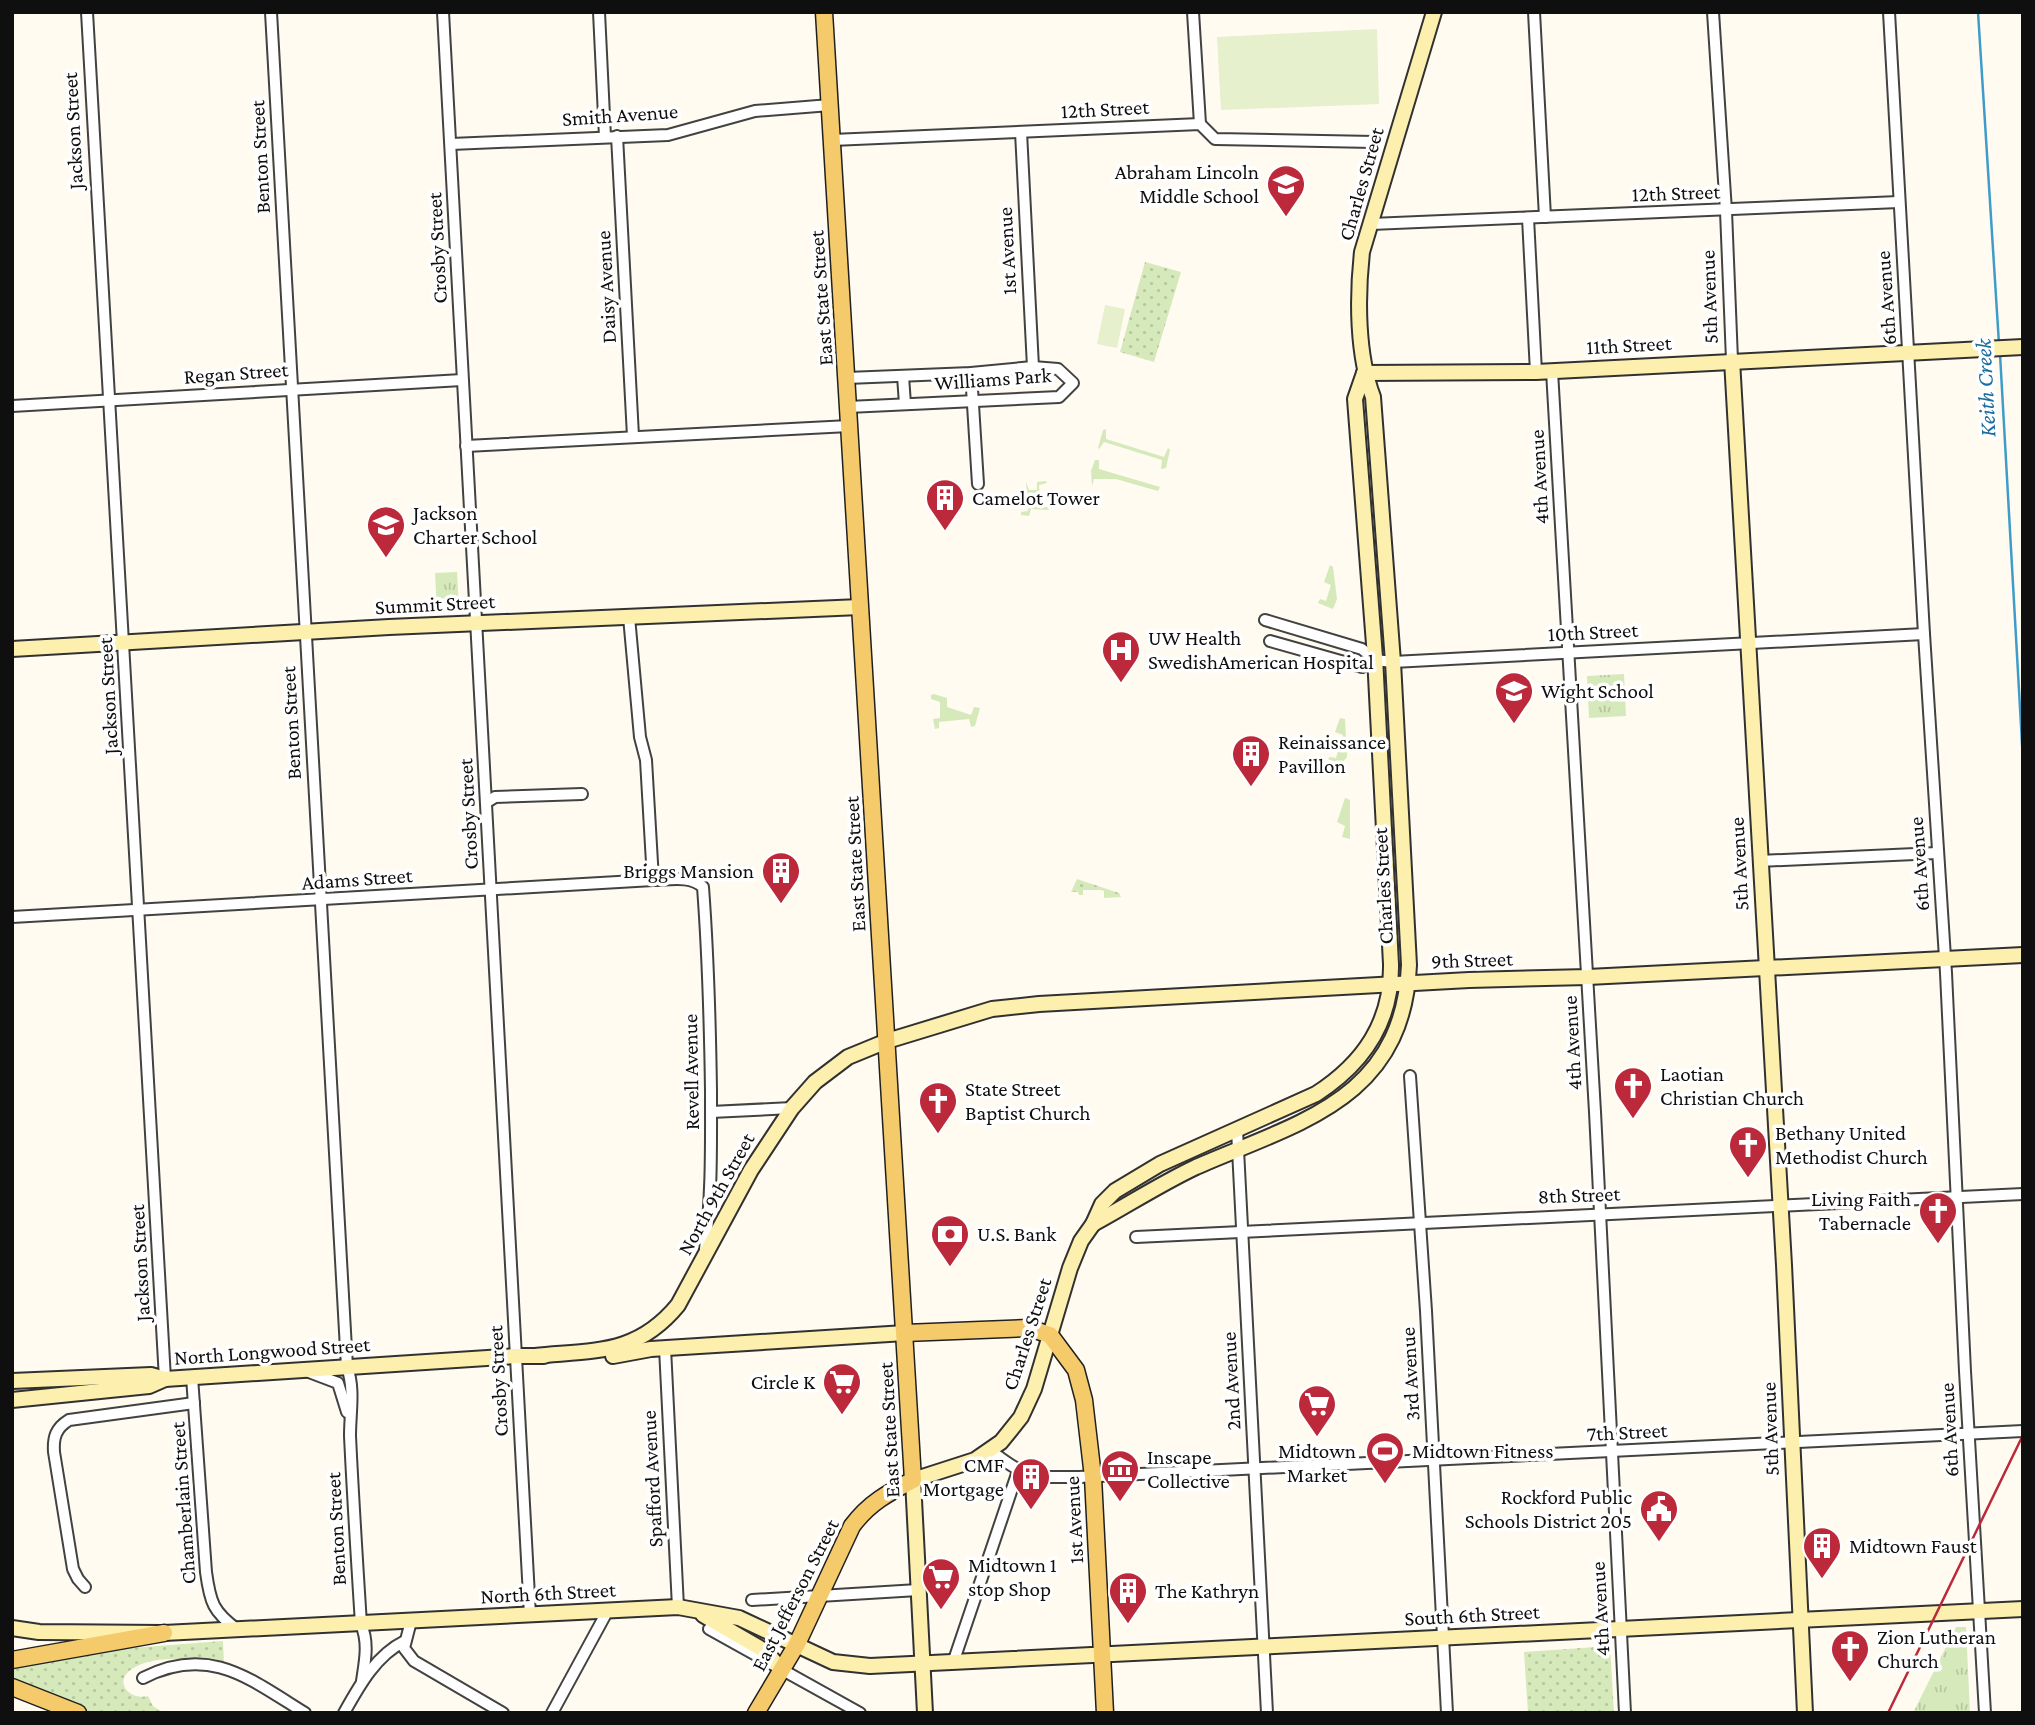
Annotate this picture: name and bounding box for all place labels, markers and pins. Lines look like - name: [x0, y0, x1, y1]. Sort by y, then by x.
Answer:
- place label: Abraham Lincoln Middle School: [1115, 160, 1259, 208]
- school or university icon: Abraham Lincoln Middle School: [1265, 163, 1307, 218]
- building icon: Camelot Tower: [924, 477, 966, 532]
- place label: Camelot Tower: [972, 486, 1100, 510]
- place label: Jackson Charter School: [411, 501, 537, 549]
- school or university icon: Jackson Charter School: [365, 504, 407, 559]
- place label: UW Health SwedishAmerican Hospital: [1148, 626, 1374, 674]
- hospital icon: UW Health SwedishAmerican Hospital: [1100, 629, 1142, 684]
- school or university icon: Wight School: [1493, 670, 1535, 725]
- place label: Wight School: [1541, 679, 1654, 703]
- place label: Reinaissance Pavillon: [1278, 730, 1386, 778]
- building icon: Reinaissance Pavillon: [1230, 733, 1272, 788]
- building icon: Briggs Mansion: [760, 850, 802, 905]
- place label: Briggs Mansion: [623, 859, 754, 883]
- place label: Laotian Christian Church: [1660, 1062, 1804, 1110]
- church icon: Laotian Christian Church: [1612, 1065, 1654, 1120]
- place label: State Street Baptist Church: [965, 1077, 1091, 1125]
- church icon: State Street Baptist Church: [917, 1080, 959, 1135]
- place label: Bethany United Methodist Church: [1775, 1121, 1928, 1169]
- church icon: Bethany United Methodist Church: [1727, 1124, 1769, 1179]
- place label: Living Faith Tabernacle: [1811, 1187, 1911, 1235]
- church icon: Living Faith Tabernacle: [1917, 1190, 1959, 1245]
- bank icon: U.S. Bank: [929, 1213, 971, 1268]
- place label: U.S. Bank: [977, 1222, 1056, 1246]
- supermarket icon: Circle K: [821, 1361, 863, 1416]
- place label: Circle K: [751, 1370, 816, 1394]
- supermarket icon: Midtown Market: [1296, 1383, 1338, 1438]
- sports icon: Midtown Fitness: [1364, 1430, 1406, 1485]
- place label: Midtown Market: [1278, 1439, 1356, 1487]
- place label: Midtown Fitness: [1412, 1439, 1554, 1463]
- place label: Inscape Collective: [1147, 1445, 1230, 1493]
- museum icon: Inscape Collective: [1099, 1448, 1141, 1503]
- place label: CMF Mortgage: [923, 1453, 1005, 1501]
- building icon: CMF Mortgage: [1010, 1456, 1052, 1511]
- place label: Rockford Public Schools District 205: [1465, 1485, 1632, 1533]
- public building icon: Rockford Public Schools District 205: [1638, 1488, 1680, 1543]
- building icon: Midtown Faust: [1801, 1525, 1843, 1580]
- place label: Midtown Faust: [1849, 1534, 1978, 1558]
- place label: Midtown 1 stop Shop: [968, 1553, 1057, 1601]
- supermarket icon: Midtown 1 stop Shop: [920, 1556, 962, 1611]
- building icon: The Kathryn: [1107, 1570, 1149, 1625]
- place label: The Kathryn: [1155, 1579, 1259, 1603]
- place label: Zion Lutheran Church: [1877, 1625, 1996, 1673]
- church icon: Zion Lutheran Church: [1829, 1628, 1871, 1683]

